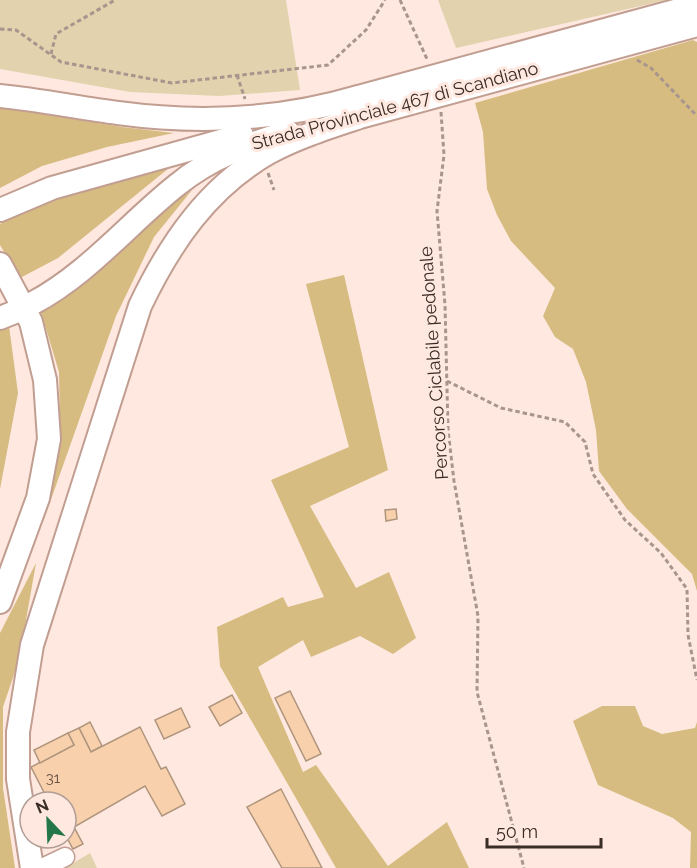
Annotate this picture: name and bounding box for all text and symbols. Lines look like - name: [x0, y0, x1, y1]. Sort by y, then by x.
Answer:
- street label: Strada Provinciale 467 di Scandiano: [249, 57, 541, 154]
- street label: Percorso Ciclabile pedonale: [415, 245, 452, 480]
- house number: 31: [46, 769, 61, 787]
- north arrow: [18, 790, 78, 850]
- text: N: [33, 796, 52, 818]
- scale bar: [487, 811, 601, 849]
- text: 50 m: [496, 821, 538, 842]

